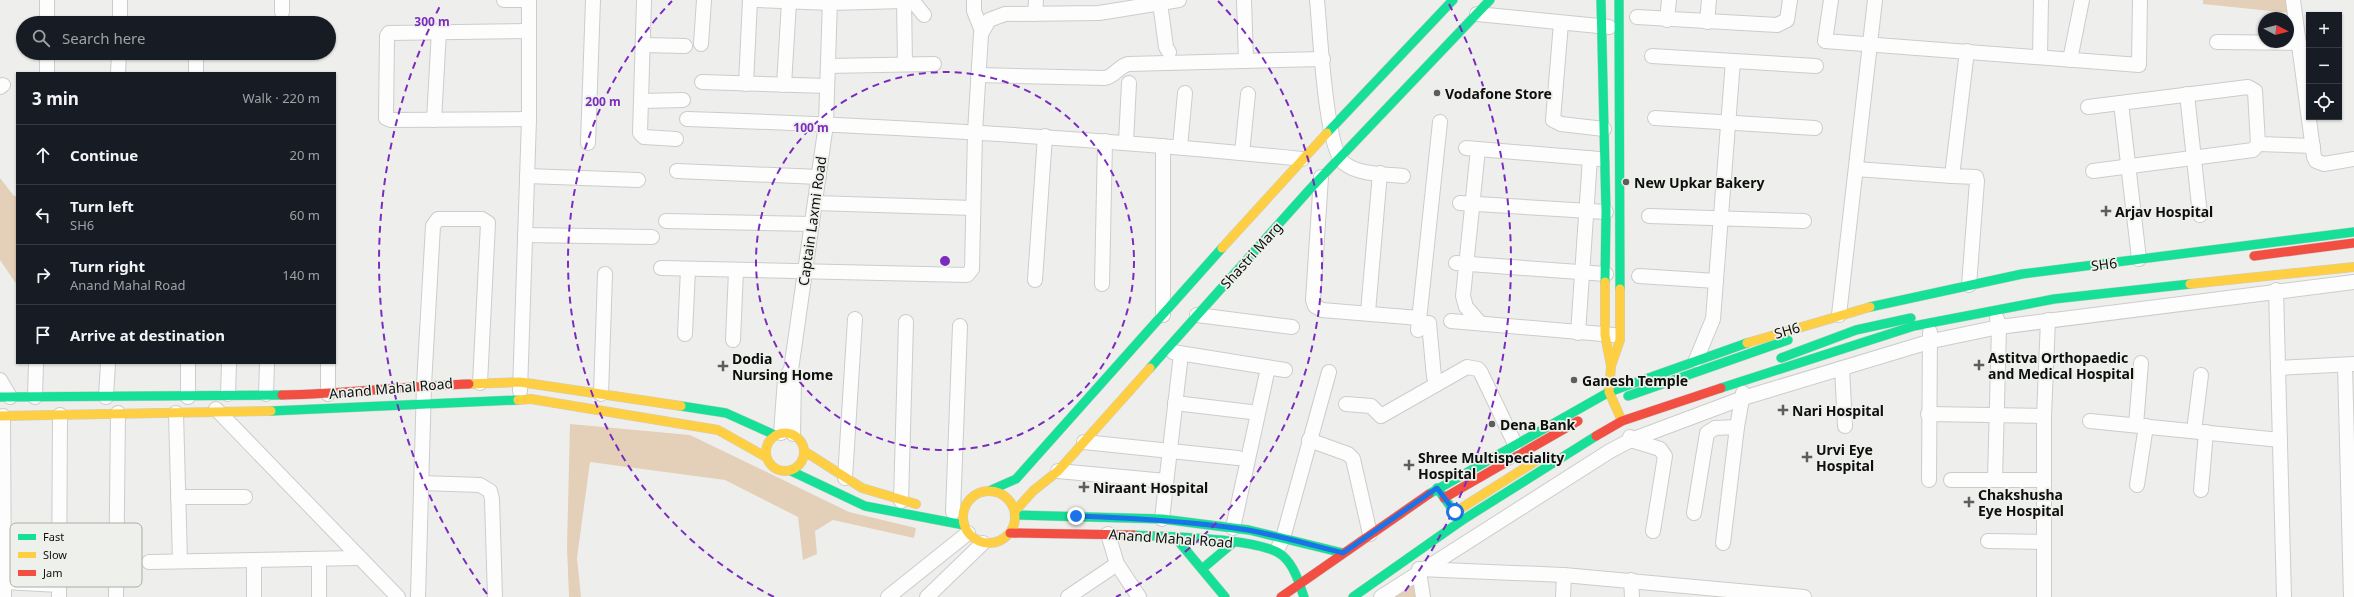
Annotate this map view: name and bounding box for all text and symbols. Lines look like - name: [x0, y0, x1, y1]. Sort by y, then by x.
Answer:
- north arrow: [2258, 12, 2294, 48]
- map controls: [2306, 12, 2342, 120]
- button: +: [2306, 12, 2342, 48]
- text: 300 m: [414, 13, 450, 30]
- search box: [16, 16, 336, 60]
- icon: search: [30, 27, 52, 49]
- text: Search here: [62, 28, 145, 48]
- button: −: [2306, 48, 2342, 84]
- place label: Vodafone Store: [1445, 84, 1552, 103]
- button: locate: [2306, 84, 2342, 120]
- text: 3 min: [32, 87, 79, 110]
- marker: Vodafone Store: [1432, 88, 1442, 98]
- text: Walk · 220 m: [242, 89, 320, 107]
- text: 200 m: [585, 93, 621, 110]
- text: 100 m: [793, 119, 829, 136]
- icon: ahead: [32, 144, 54, 166]
- text: Continue: [70, 145, 138, 165]
- text: 20 m: [290, 146, 320, 164]
- street label: Captain Laxmi Road: [793, 155, 831, 287]
- place label: New Upkar Bakery: [1634, 173, 1764, 192]
- marker: New Upkar Bakery: [1621, 177, 1631, 187]
- text: Turn left: [70, 196, 134, 216]
- place label: Arjav Hospital: [2115, 202, 2213, 221]
- icon: left: [32, 204, 54, 226]
- marker: Arjav Hospital: [2100, 205, 2112, 217]
- text: 60 m: [290, 206, 320, 224]
- text: SH6: [70, 216, 94, 234]
- street label: Shastri Marg: [1216, 218, 1286, 292]
- street label: SH6: [2090, 253, 2118, 275]
- centre of rings: [938, 254, 952, 268]
- text: Turn right: [70, 256, 145, 276]
- icon: right: [32, 264, 54, 286]
- text: 140 m: [282, 266, 320, 284]
- text: Anand Mahal Road: [70, 276, 185, 294]
- street label: SH6: [1772, 317, 1802, 343]
- icon: arrive: [32, 324, 54, 346]
- text: Arrive at destination: [70, 325, 225, 345]
- place label: Astitva Orthopaedic and Medical Hospital: [1988, 348, 2134, 383]
- place label: Dodia Nursing Home: [732, 349, 833, 384]
- marker: Astitva Orthopaedic and Medical Hospital: [1973, 359, 1985, 371]
- marker: Dodia Nursing Home: [717, 360, 729, 372]
- place label: Ganesh Temple: [1582, 371, 1688, 390]
- street label: Anand Mahal Road: [328, 373, 454, 403]
- marker: Ganesh Temple: [1569, 375, 1579, 385]
- place label: Nari Hospital: [1792, 401, 1884, 420]
- marker: Nari Hospital: [1777, 404, 1789, 416]
- place label: Dena Bank: [1500, 415, 1576, 434]
- marker: Dena Bank: [1487, 419, 1497, 429]
- place label: Urvi Eye Hospital: [1816, 440, 1874, 475]
- place label: Shree Multispeciality Hospital: [1418, 448, 1564, 483]
- marker: Urvi Eye Hospital: [1801, 451, 1813, 463]
- marker: Shree Multispeciality Hospital: [1403, 459, 1415, 471]
- place label: Niraant Hospital: [1093, 478, 1208, 497]
- marker: Niraant Hospital: [1078, 481, 1090, 493]
- place label: Chakshusha Eye Hospital: [1978, 485, 2064, 520]
- marker: Chakshusha Eye Hospital: [1963, 496, 1975, 508]
- route start: [1446, 503, 1464, 521]
- route end: [1067, 507, 1085, 525]
- legend: [10, 523, 142, 587]
- street label: Anand Mahal Road: [1108, 524, 1234, 552]
- text: Fast: [43, 529, 64, 544]
- text: Slow: [43, 547, 67, 562]
- text: Jam: [42, 565, 62, 580]

